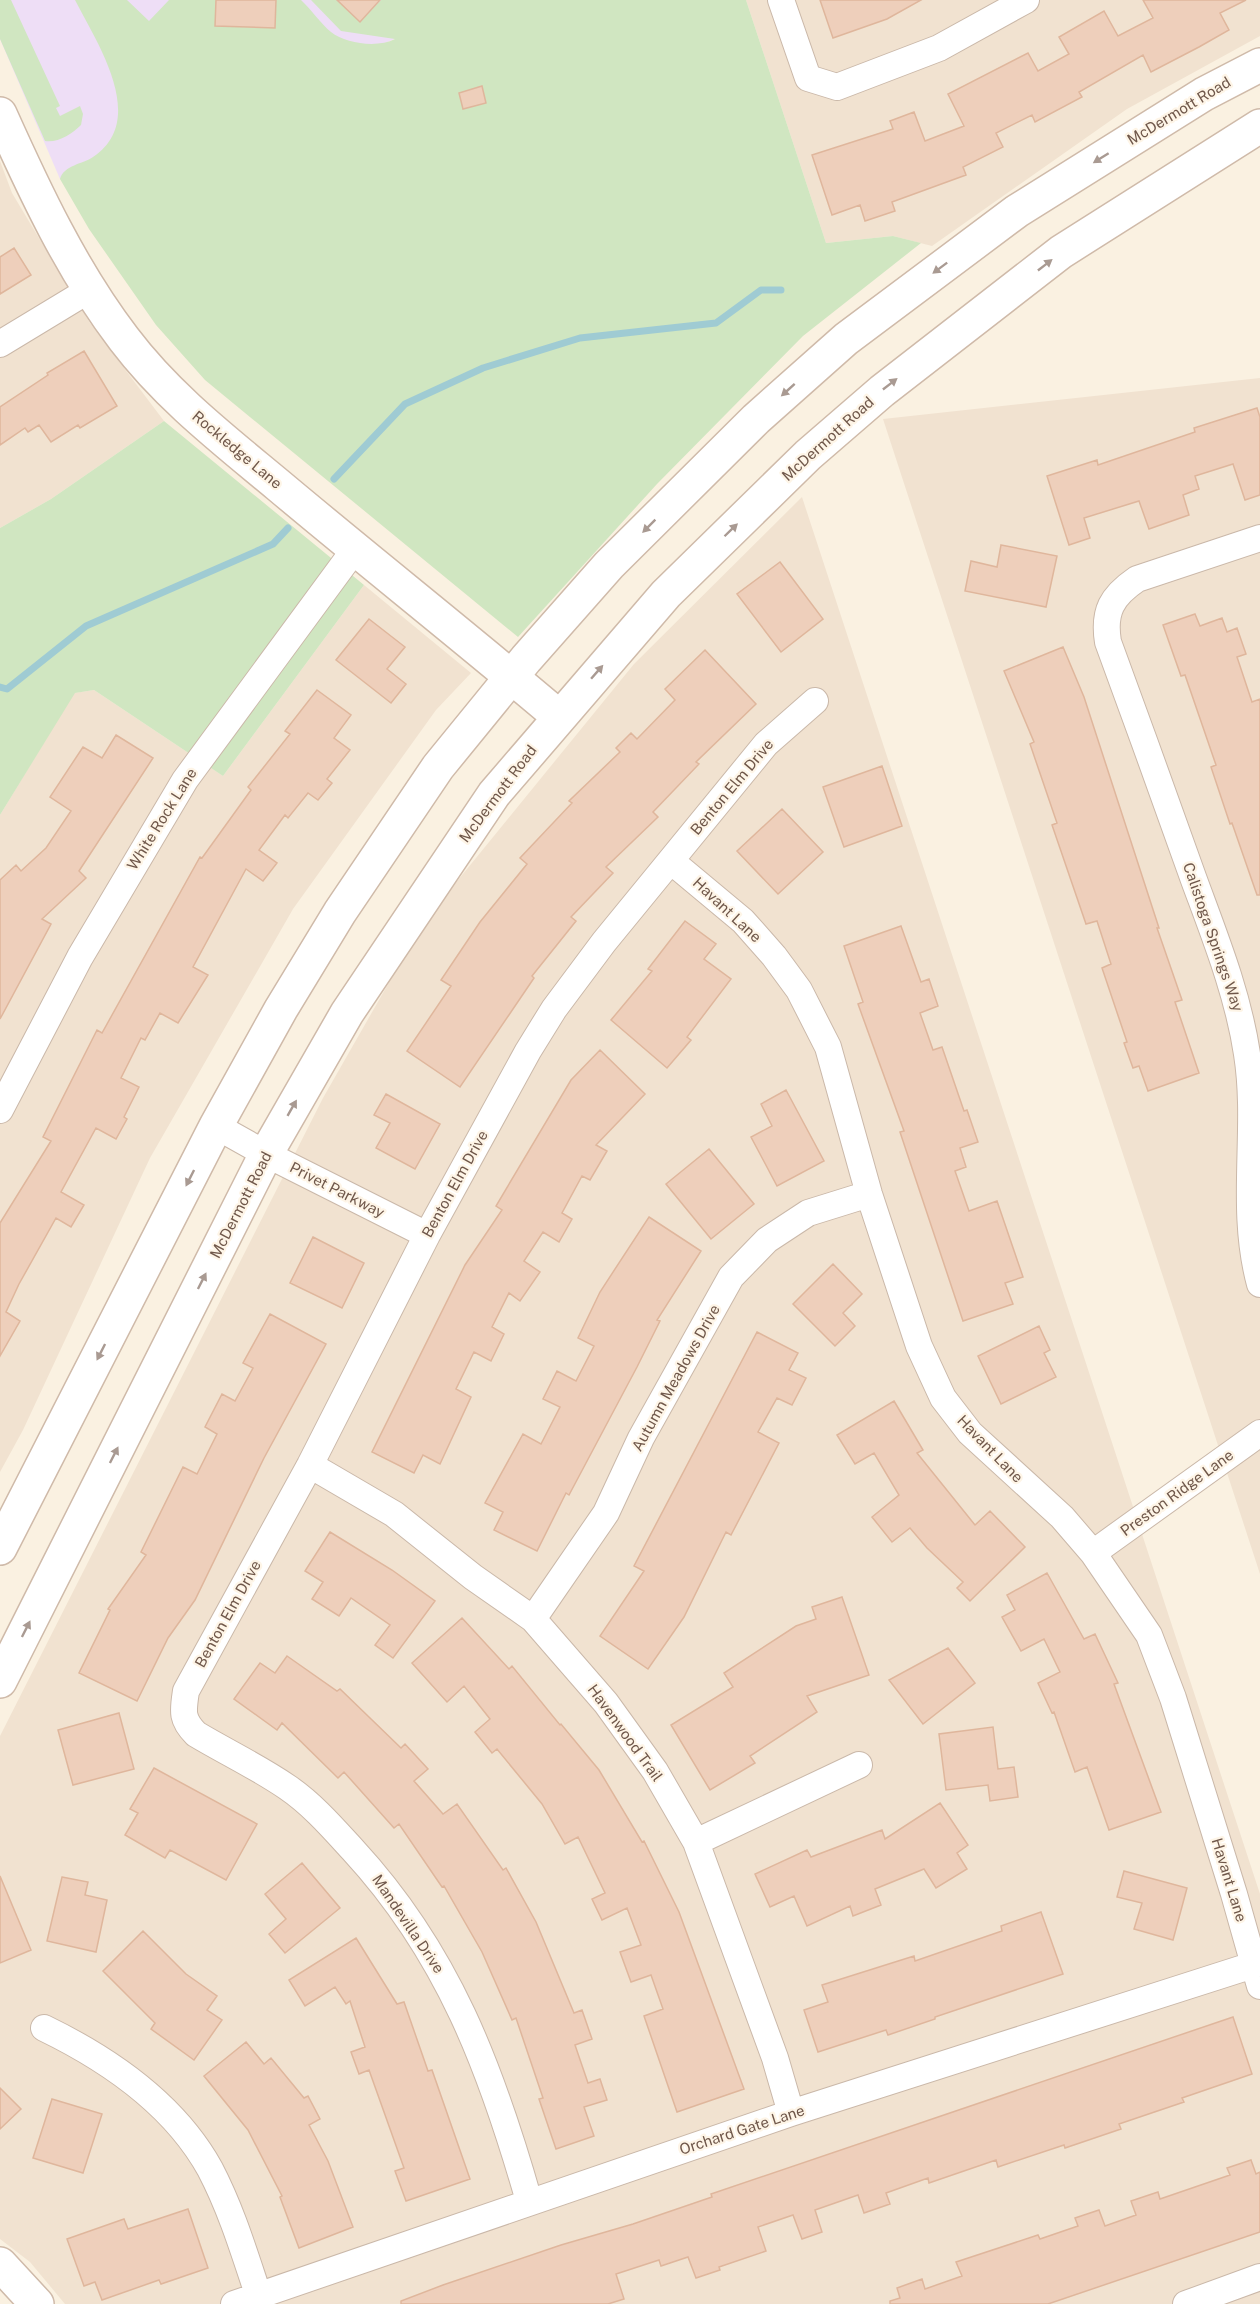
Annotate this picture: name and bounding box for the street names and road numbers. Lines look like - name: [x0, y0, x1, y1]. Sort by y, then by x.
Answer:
- street label: McDermott Road: [1124, 73, 1233, 148]
- street label: McDermott Road: [778, 393, 877, 484]
- street label: Rockledge Lane: [189, 407, 285, 492]
- street label: Benton Elm Drive: [687, 735, 777, 838]
- street label: McDermott Road: [456, 742, 540, 846]
- street label: White Rock Lane: [123, 765, 200, 873]
- street label: Calistoga Springs Way: [1180, 860, 1247, 1013]
- street label: Havant Lane: [690, 874, 765, 945]
- street label: Benton Elm Drive: [418, 1127, 491, 1240]
- street label: McDermott Road: [206, 1149, 275, 1261]
- street label: Privet Parkway: [287, 1158, 387, 1221]
- street label: Autumn Meadows Drive: [628, 1302, 723, 1454]
- street label: Havant Lane: [954, 1412, 1027, 1486]
- street label: Preston Ridge Lane: [1117, 1446, 1236, 1539]
- street label: Benton Elm Drive: [191, 1557, 264, 1670]
- street label: Havenwood Trail: [585, 1681, 666, 1784]
- street label: Havant Lane: [1209, 1836, 1250, 1924]
- street label: Mandevilla Drive: [369, 1871, 448, 1976]
- street label: Orchard Gate Lane: [677, 2101, 807, 2158]

